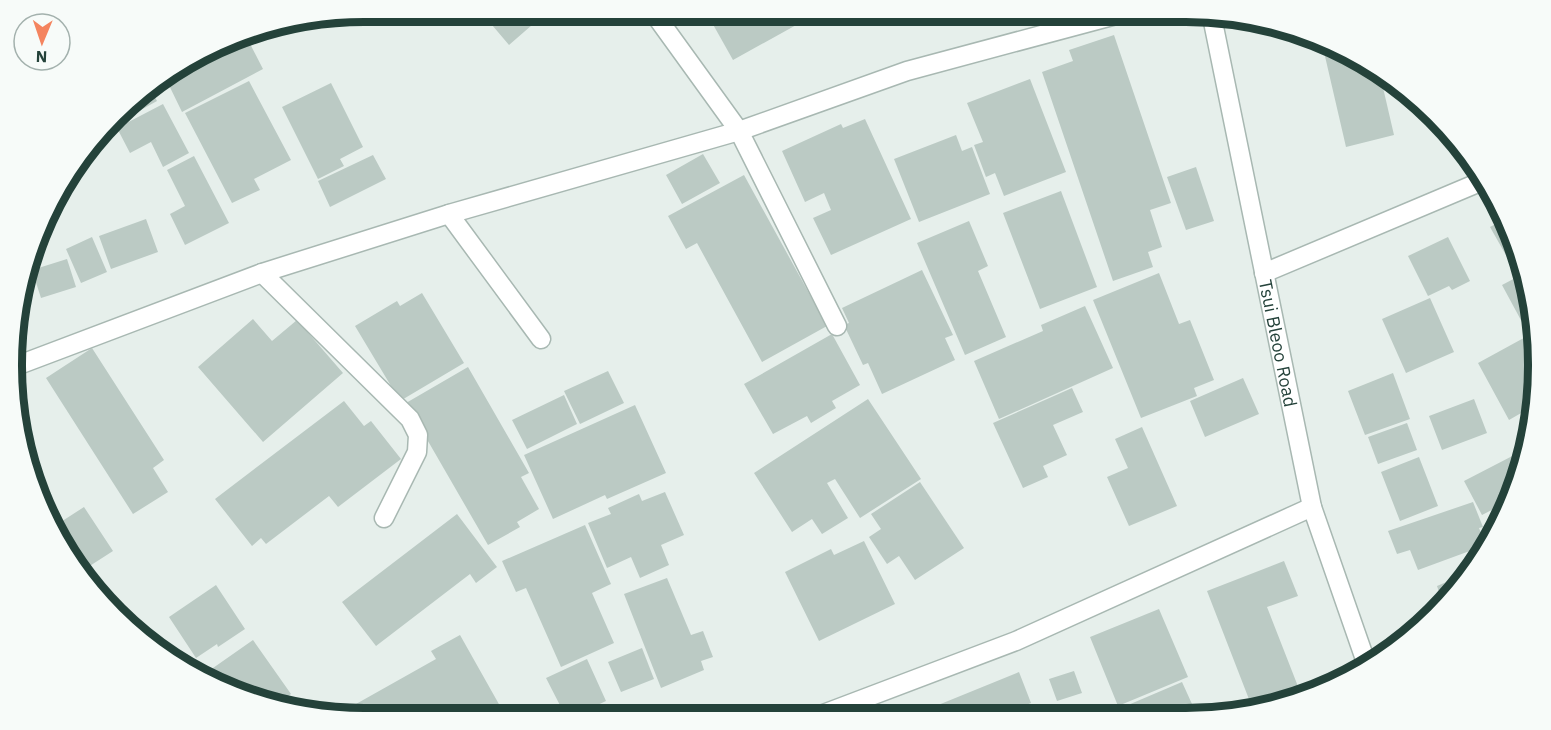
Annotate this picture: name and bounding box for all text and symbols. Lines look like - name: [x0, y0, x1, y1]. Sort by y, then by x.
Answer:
- north arrow: [12, 12, 72, 72]
- text: N: [35, 47, 48, 67]
- street label: Tsui Bleoo Road: [1254, 278, 1303, 409]

